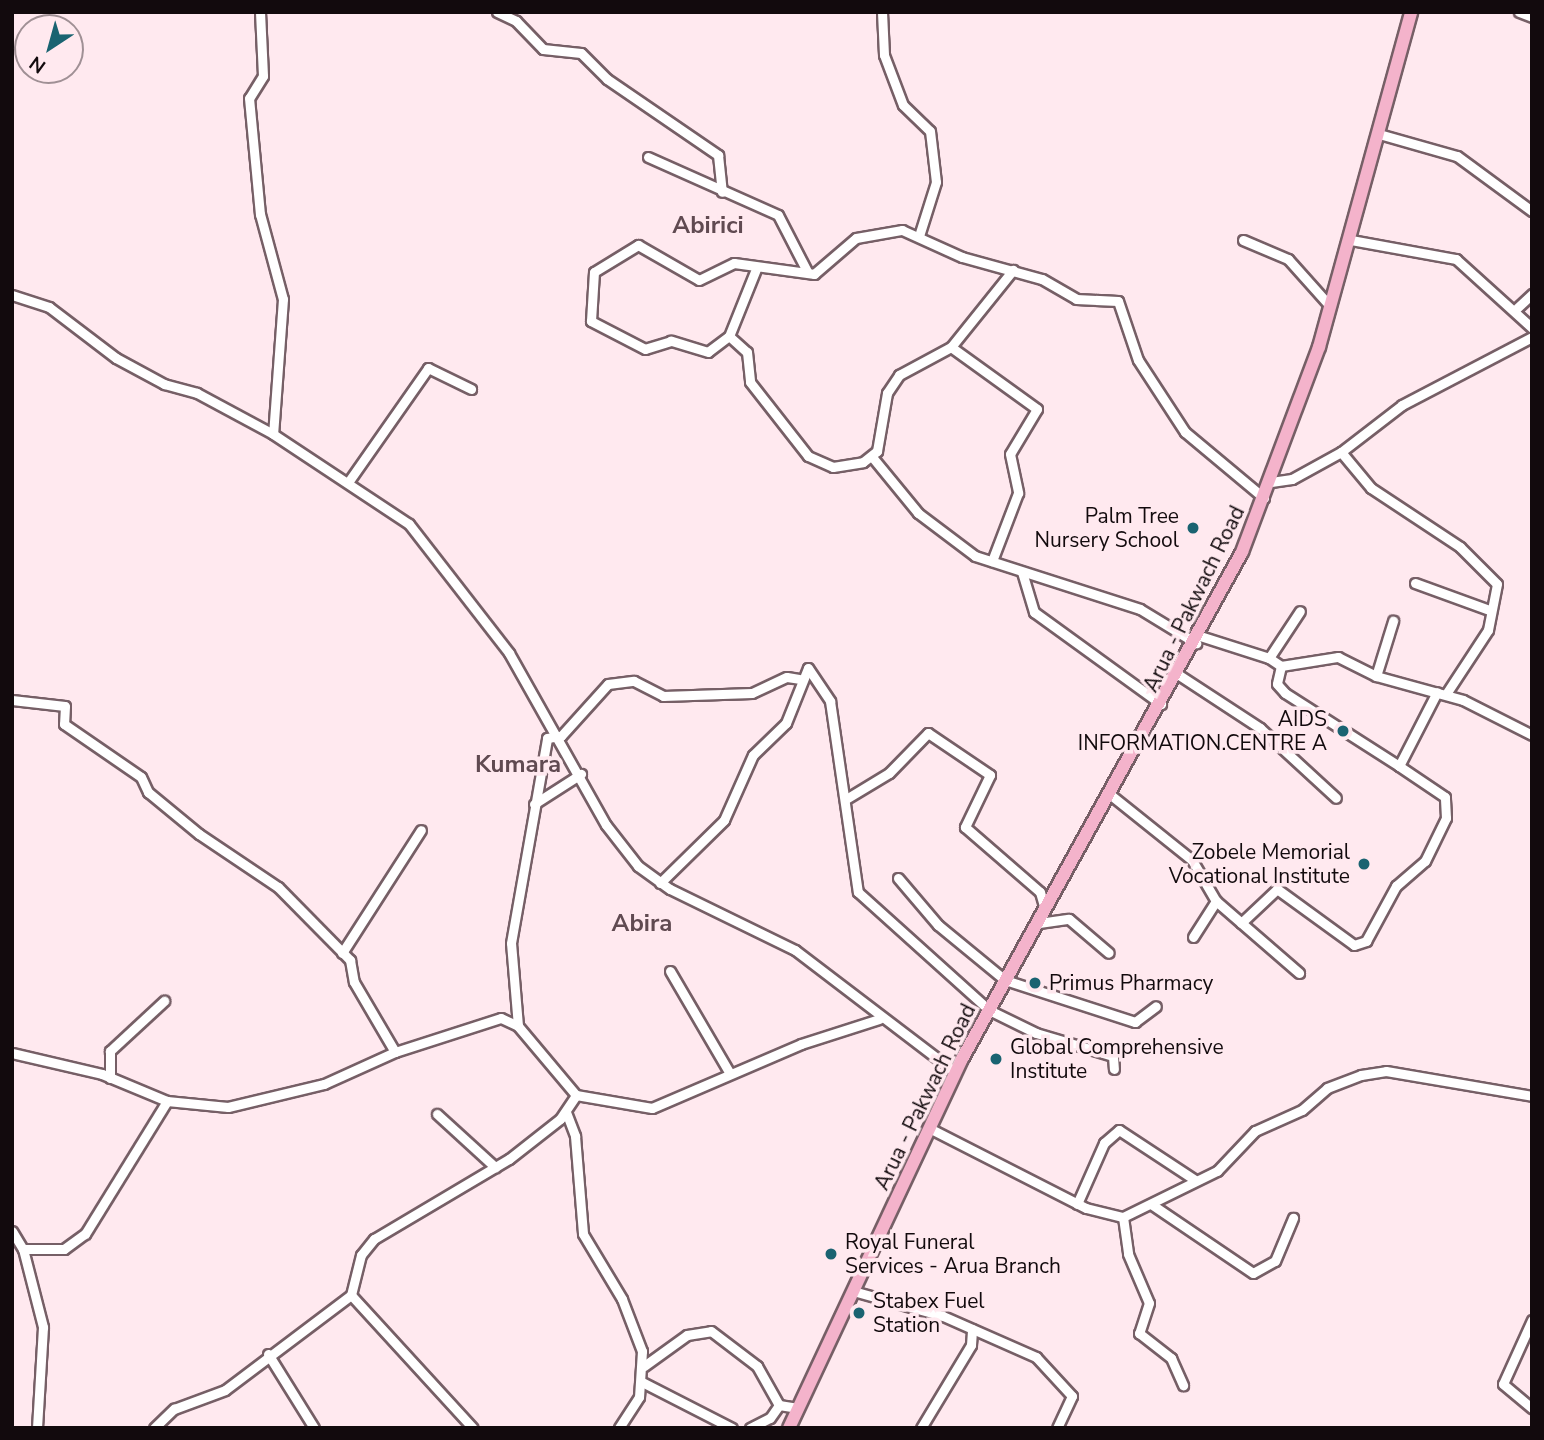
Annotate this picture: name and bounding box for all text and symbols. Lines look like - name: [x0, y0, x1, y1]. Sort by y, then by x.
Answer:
- north arrow: [14, 14, 84, 84]
- text: N: [24, 50, 51, 79]
- district label: Abirici: [672, 212, 744, 240]
- street label: Arua - Pakwach Road: [1138, 502, 1250, 696]
- place label: Palm Tree Nursery School: [1035, 503, 1179, 553]
- marker: Palm Tree Nursery School: [1185, 520, 1201, 536]
- place label: AIDS INFORMATION.CENTRE A: [1078, 706, 1327, 756]
- marker: AIDS INFORMATION.CENTRE A: [1333, 721, 1353, 741]
- district label: Kumara: [475, 751, 561, 779]
- place label: Zobele Memorial Vocational Institute: [1169, 839, 1350, 889]
- marker: Zobele Memorial Vocational Institute: [1356, 856, 1372, 872]
- district label: Abira: [612, 910, 672, 938]
- place label: Primus Pharmacy: [1049, 970, 1213, 996]
- marker: Primus Pharmacy: [1027, 975, 1043, 991]
- street label: Arua - Pakwach Road: [869, 1000, 981, 1194]
- place label: Global Comprehensive Institute: [1010, 1034, 1224, 1084]
- marker: Global Comprehensive Institute: [988, 1051, 1004, 1067]
- place label: Royal Funeral Services - Arua Branch: [845, 1229, 1061, 1279]
- marker: Royal Funeral Services - Arua Branch: [823, 1246, 839, 1262]
- place label: Stabex Fuel Station: [873, 1288, 985, 1338]
- marker: Stabex Fuel Station: [851, 1305, 867, 1321]

